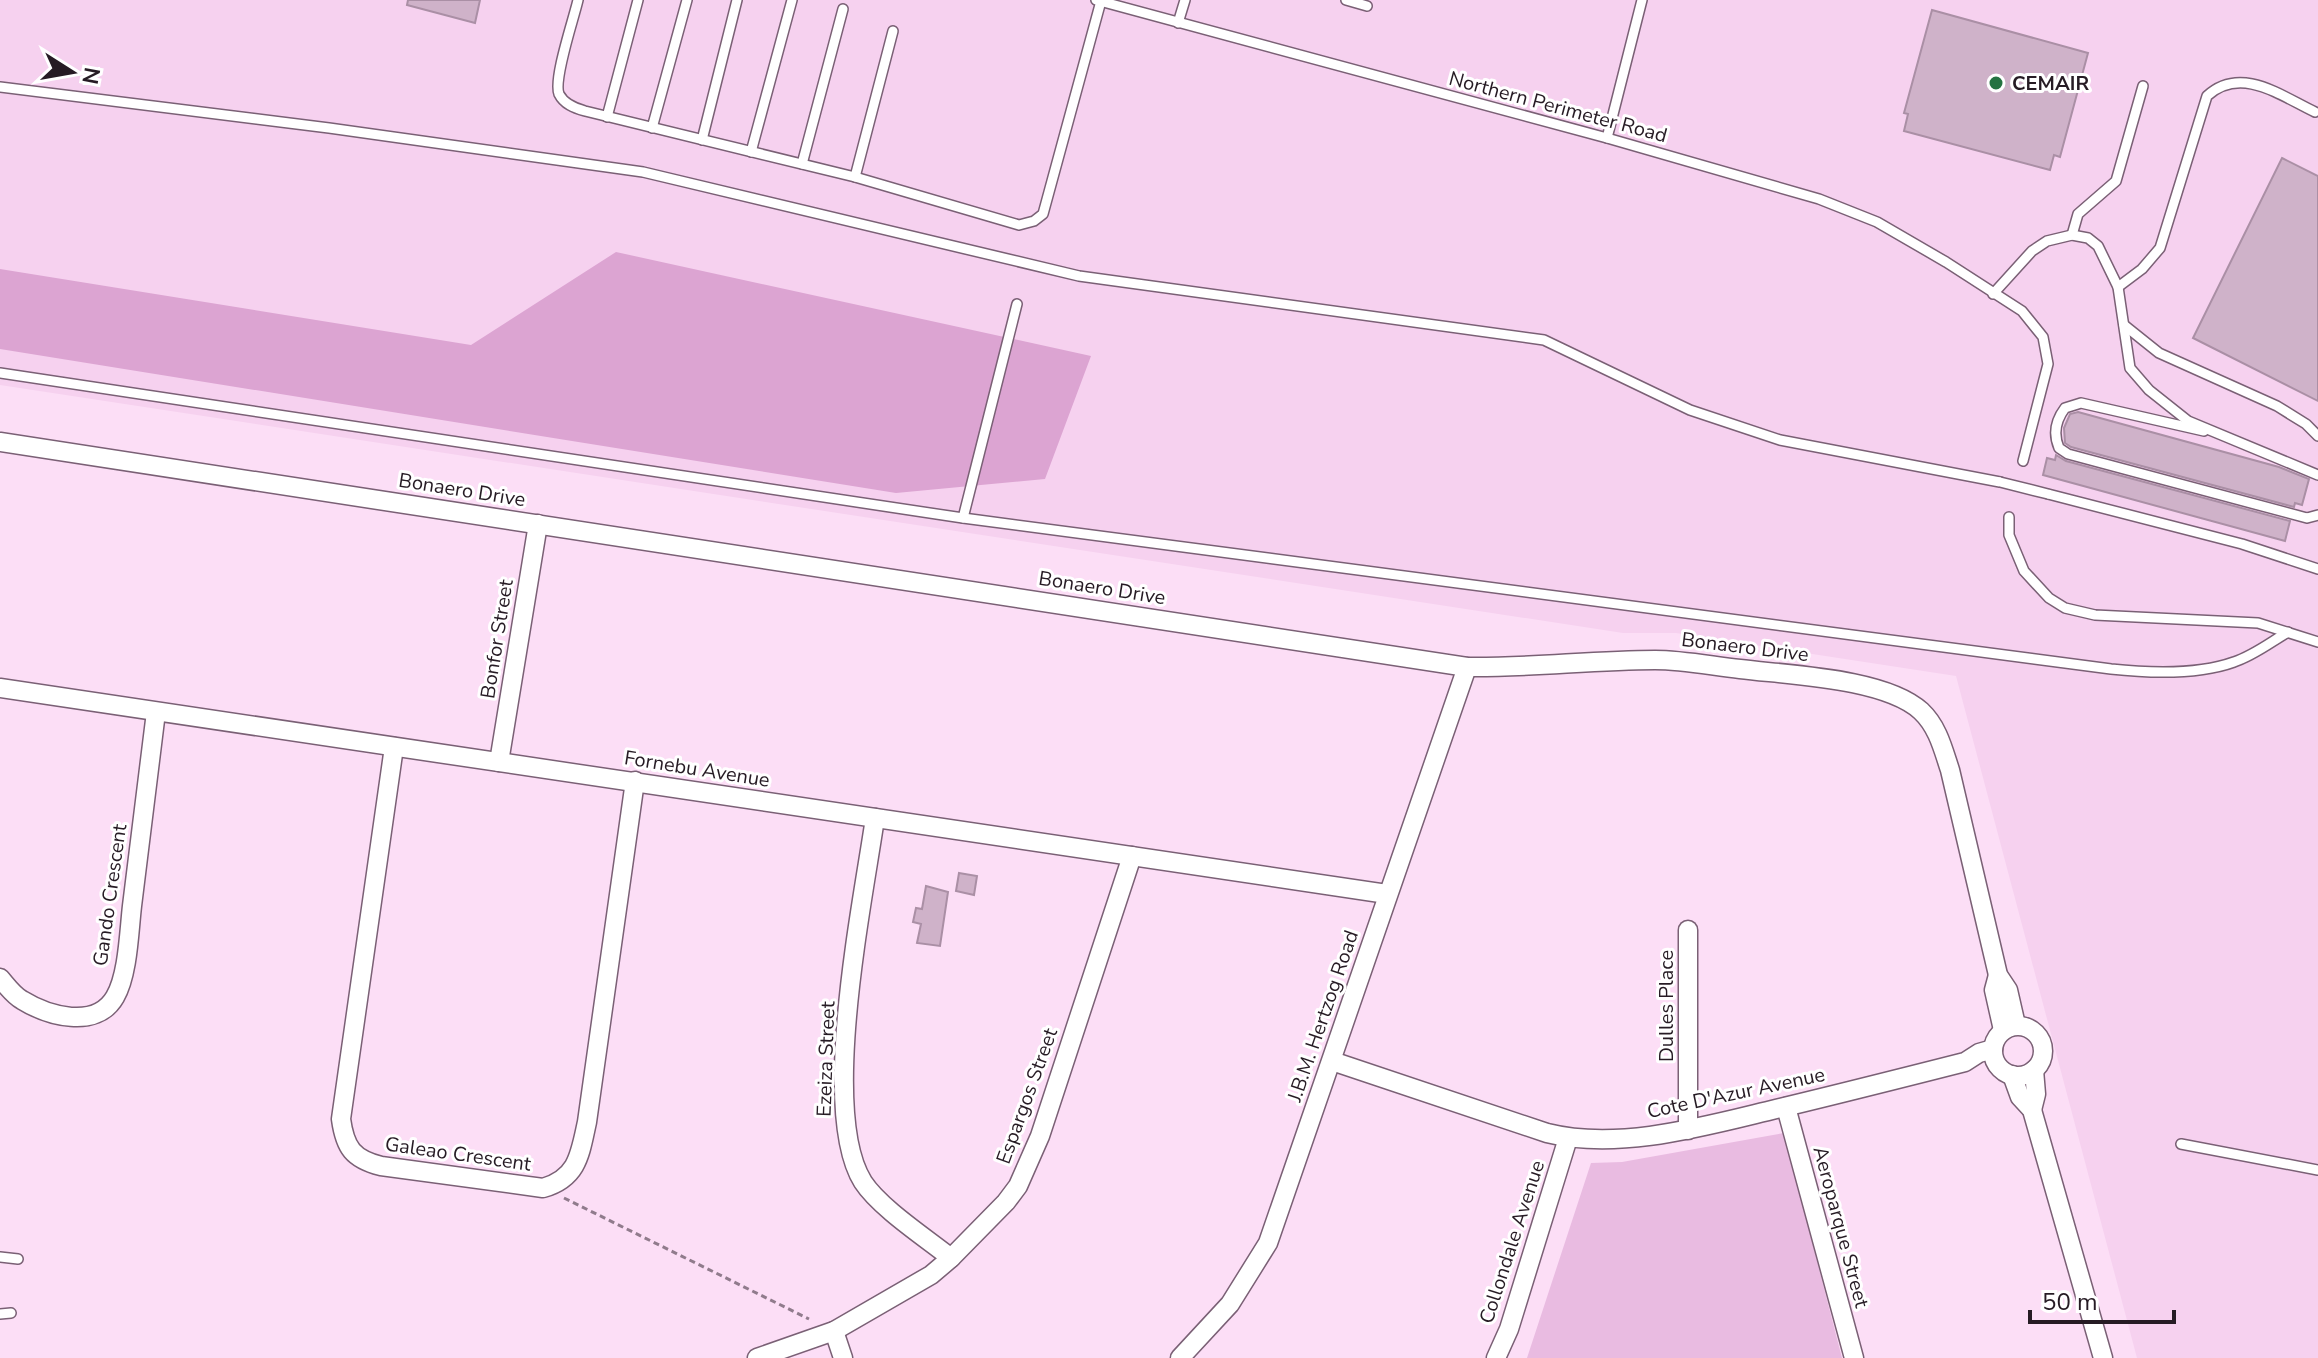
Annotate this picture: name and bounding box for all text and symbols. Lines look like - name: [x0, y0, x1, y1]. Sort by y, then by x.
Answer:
- north arrow: [32, 32, 112, 112]
- text: N: [74, 65, 107, 87]
- street label: Northern Perimeter Road: [1446, 65, 1670, 149]
- place label: CEMAIR: [2012, 70, 2089, 97]
- marker: CEMAIR: [1987, 74, 2005, 92]
- street label: Bonaero Drive: [397, 467, 527, 513]
- street label: Bonaero Drive: [1037, 565, 1167, 611]
- street label: Bonfor Street: [474, 576, 520, 701]
- street label: Bonaero Drive: [1680, 626, 1810, 668]
- street label: Fornebu Avenue: [622, 744, 772, 794]
- street label: Gando Crescent: [87, 821, 133, 968]
- street label: J.B.M. Hertzog Road: [1281, 927, 1365, 1106]
- street label: Dulles Place: [1653, 950, 1680, 1062]
- street label: Ezeiza Street: [810, 1000, 842, 1117]
- street label: Espargos Street: [990, 1023, 1064, 1168]
- street label: Cote D'Azur Avenue: [1645, 1061, 1827, 1125]
- street label: Galeao Crescent: [383, 1130, 534, 1178]
- street label: Aeroparque Street: [1807, 1143, 1876, 1312]
- street label: Collondale Avenue: [1473, 1157, 1551, 1327]
- scale bar: [2030, 1274, 2174, 1324]
- text: 50 m: [2042, 1286, 2098, 1318]

